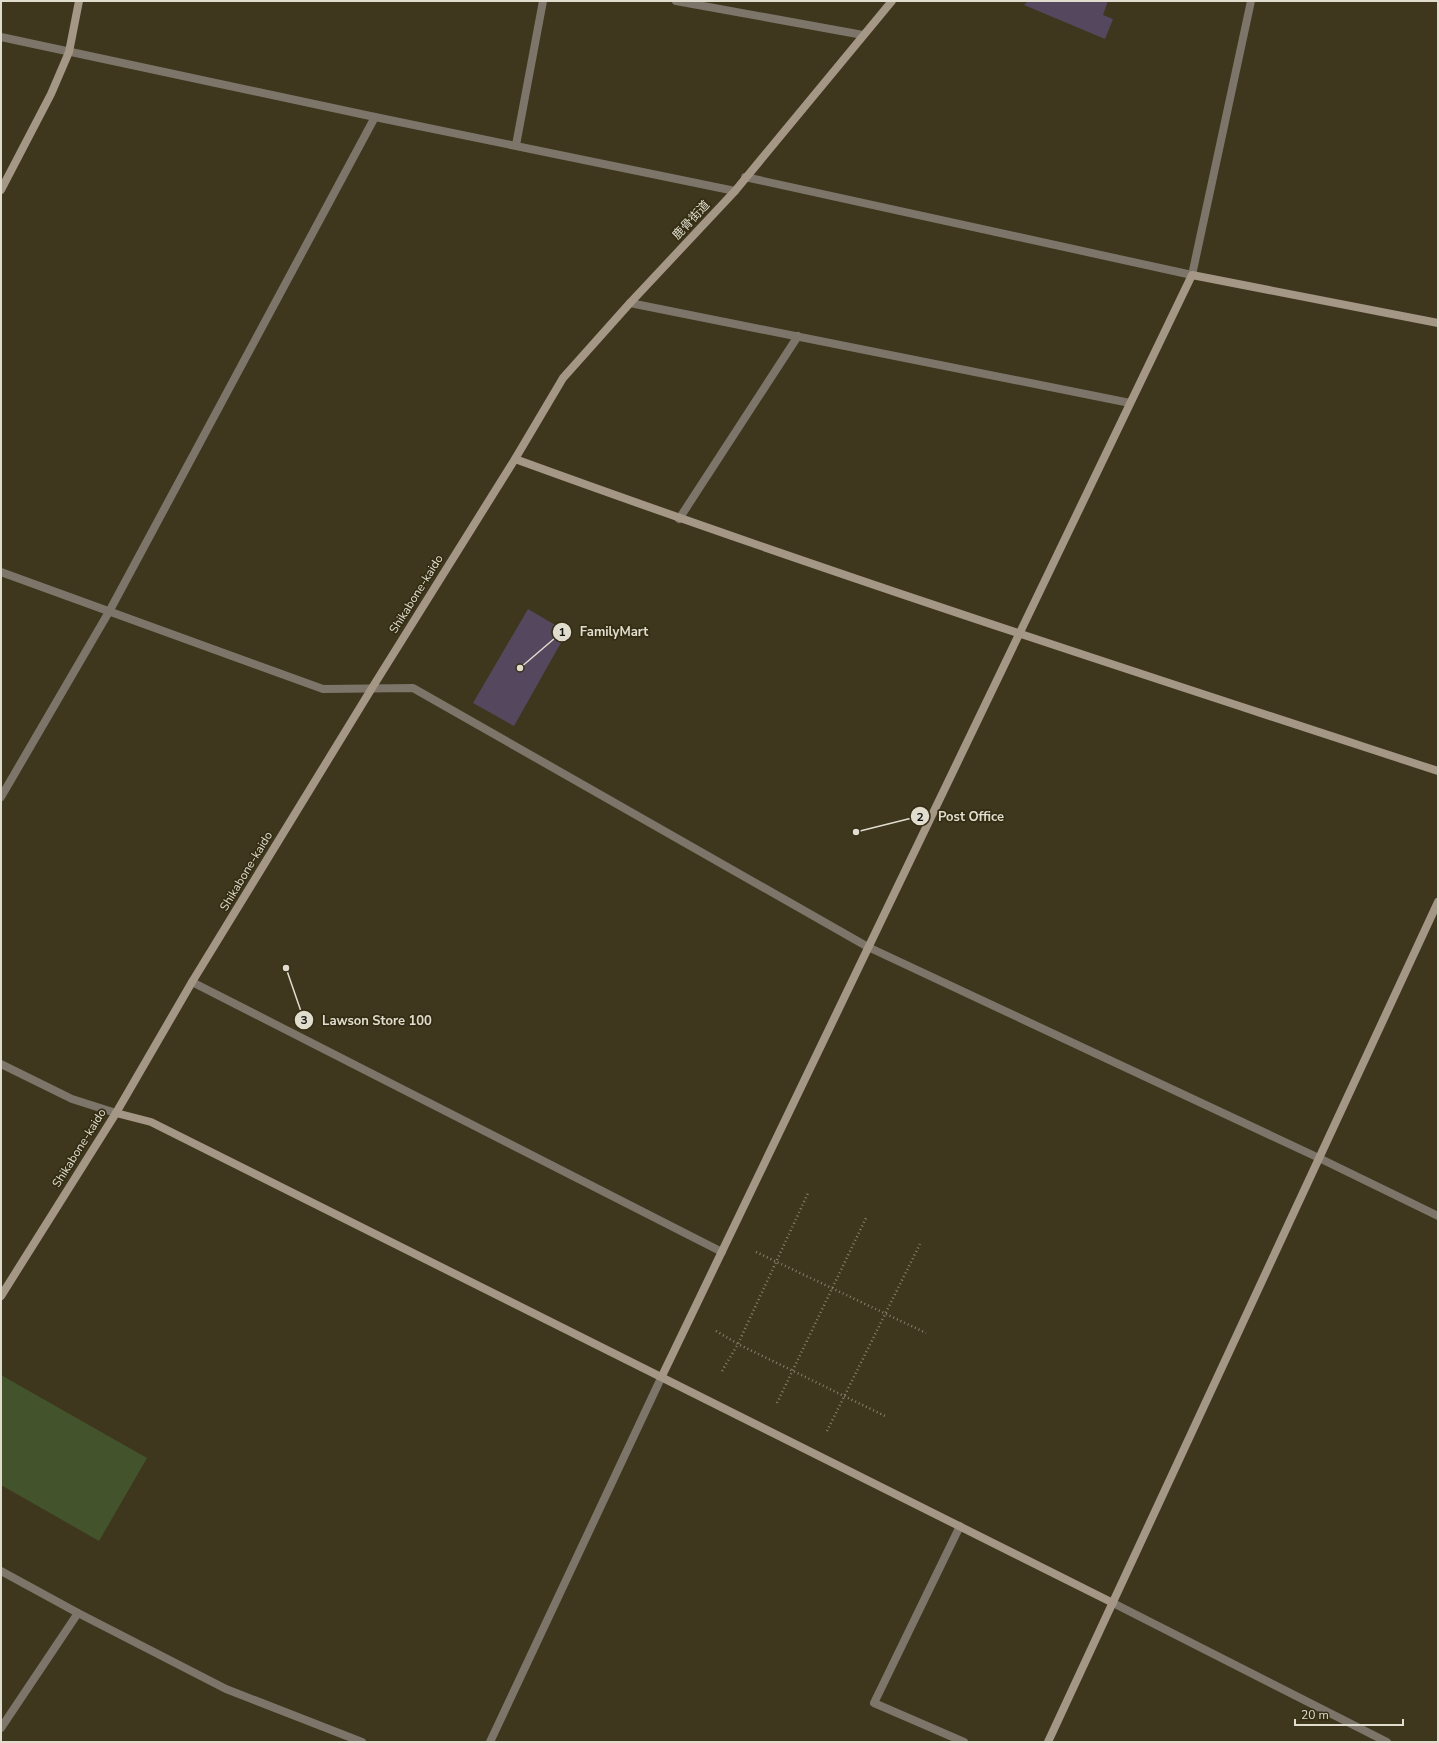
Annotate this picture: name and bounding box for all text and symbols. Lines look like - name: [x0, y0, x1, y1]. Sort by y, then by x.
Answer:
- street label: 鹿骨街道: [669, 197, 713, 243]
- street label: Shikabone-kaido: [385, 551, 447, 636]
- callout: FamilyMart: [552, 619, 657, 644]
- text: FamilyMart: [580, 623, 649, 641]
- text: 1: [558, 624, 566, 640]
- callout: Post Office: [910, 804, 1012, 829]
- text: Post Office: [938, 808, 1004, 826]
- text: 2: [916, 809, 924, 825]
- street label: Shikabone-kaido: [216, 828, 276, 914]
- callout: Lawson Store 100: [294, 1008, 440, 1033]
- text: 3: [300, 1012, 308, 1028]
- text: Lawson Store 100: [322, 1012, 432, 1030]
- street label: Shikabone-kaido: [48, 1105, 110, 1190]
- scale bar: [1295, 1701, 1403, 1727]
- text: 20 m: [1301, 1707, 1329, 1723]

